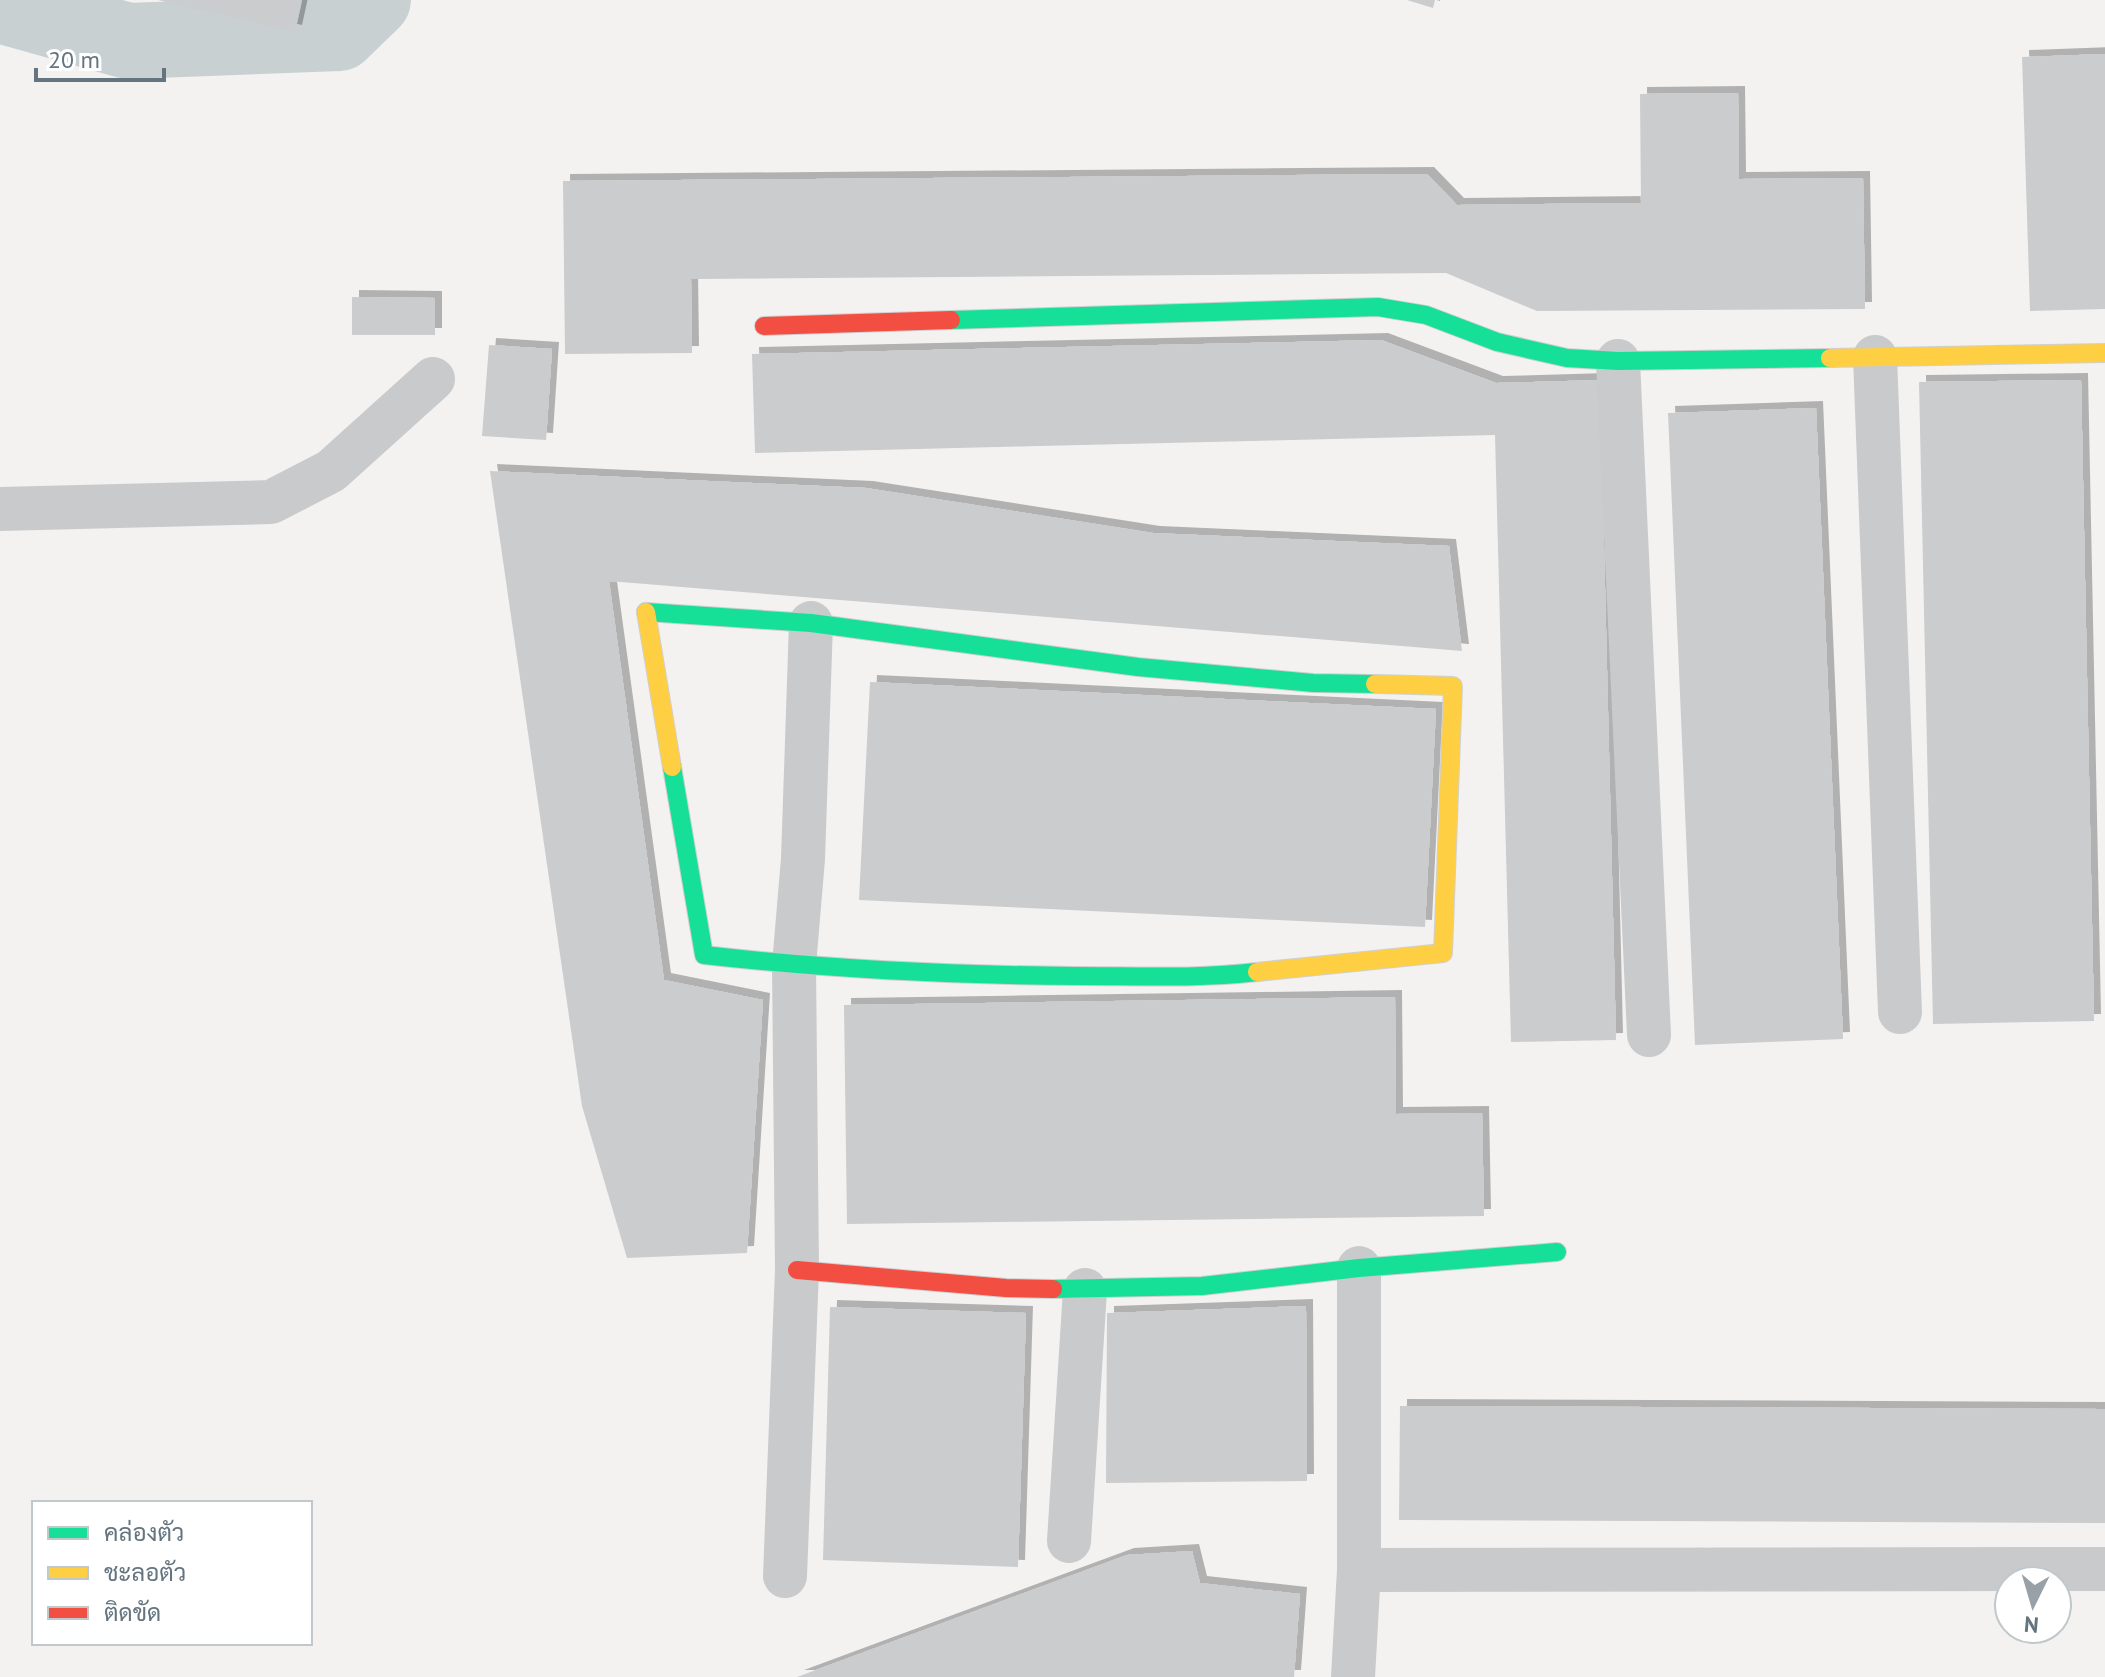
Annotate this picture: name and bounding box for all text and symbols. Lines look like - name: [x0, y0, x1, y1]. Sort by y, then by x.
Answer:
- scale bar: [36, 32, 164, 82]
- text: 20 m: [48, 44, 100, 75]
- legend: [32, 1501, 312, 1645]
- text: คล่องตัว: [104, 1517, 184, 1548]
- text: ชะลอตัว: [104, 1557, 186, 1588]
- north arrow: [1993, 1565, 2073, 1645]
- text: ติดขัด: [104, 1597, 161, 1628]
- text: N: [2023, 1610, 2040, 1640]

